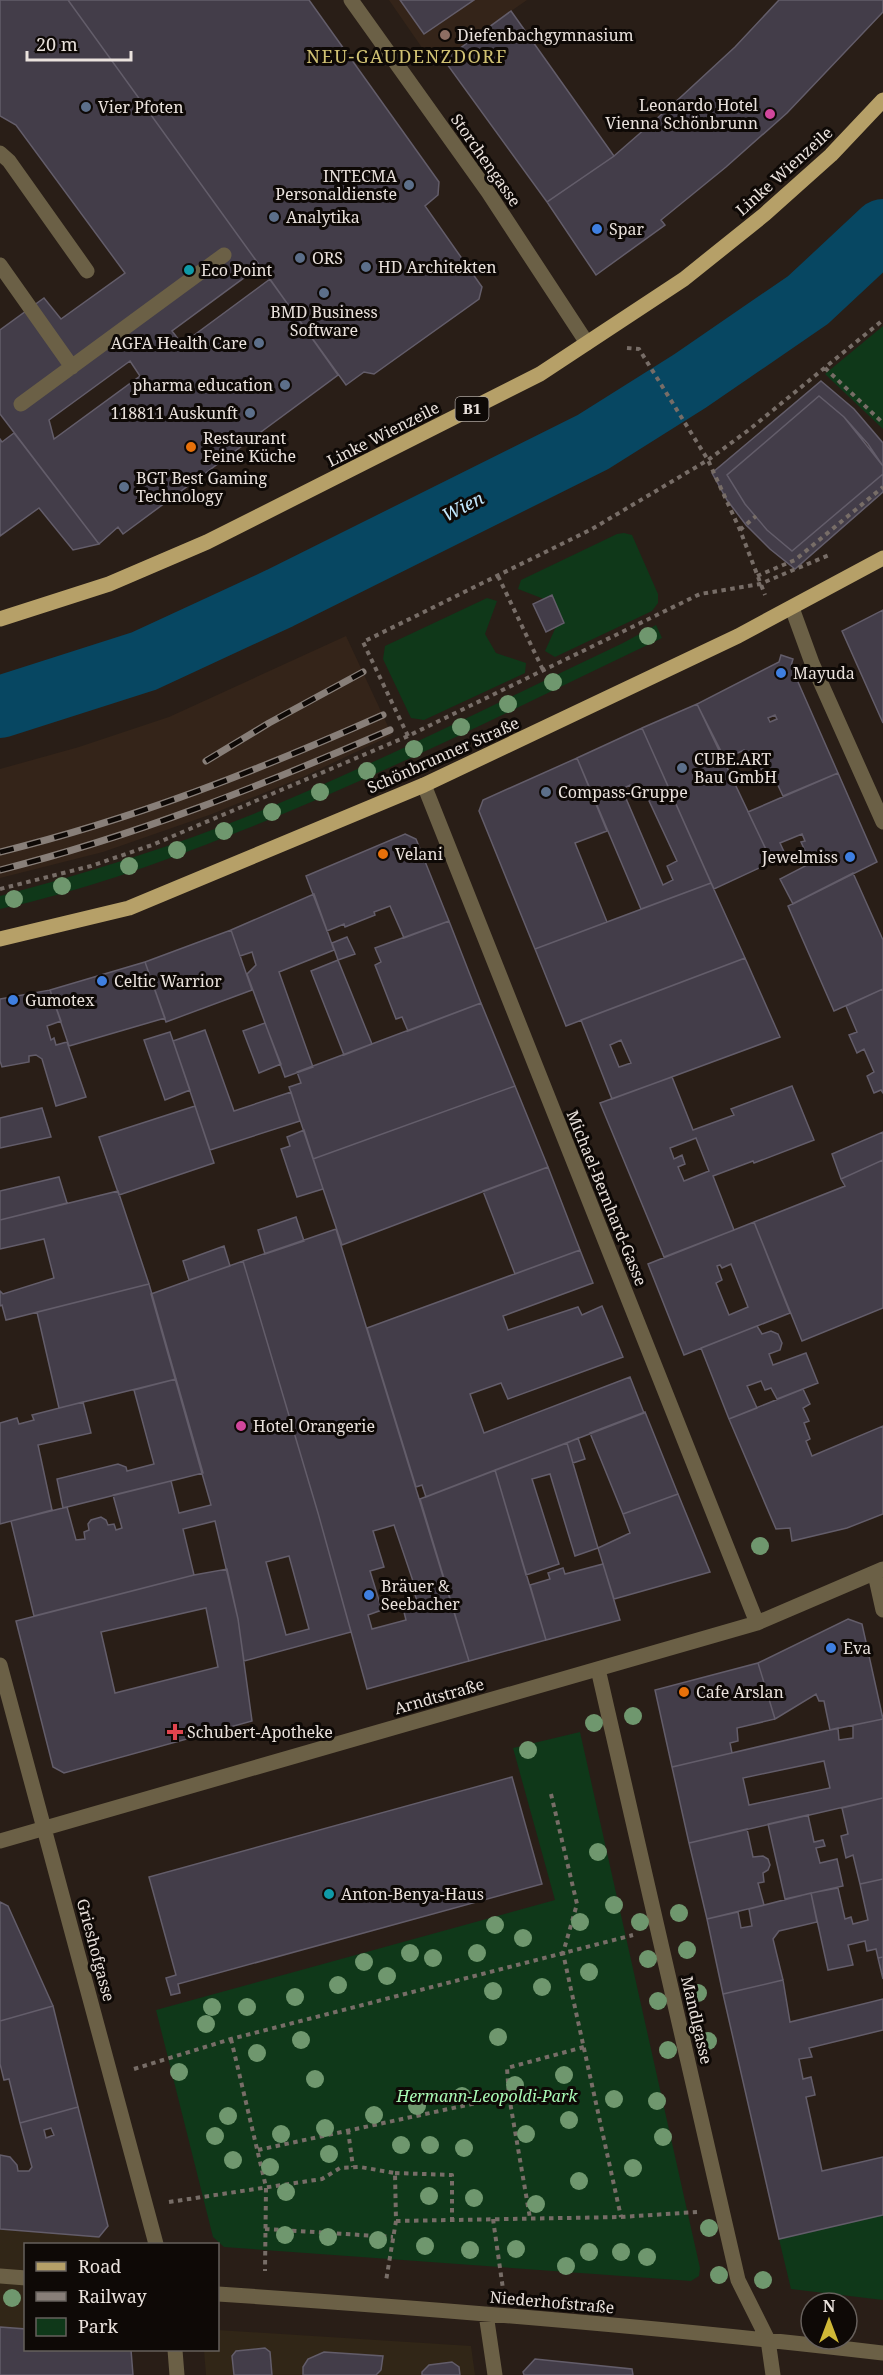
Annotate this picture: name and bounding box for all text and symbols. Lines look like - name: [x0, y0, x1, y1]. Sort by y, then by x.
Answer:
- scale bar: [27, 24, 130, 62]
- place label: Diefenbachgymnasium: [457, 24, 634, 46]
- marker: Diefenbachgymnasium: [438, 28, 452, 42]
- text: 20 m: [36, 32, 78, 56]
- district label: NEU-GAUDENZDORF: [306, 44, 508, 68]
- place label: Leonardo Hotel Vienna Schönbrunn: [605, 94, 758, 134]
- place label: Vier Pfoten: [98, 96, 184, 118]
- marker: Vier Pfoten: [79, 100, 93, 114]
- marker: Leonardo Hotel Vienna Schönbrunn: [763, 107, 777, 121]
- street label: Storchengasse: [446, 109, 526, 211]
- street label: Linke Wienzeile: [731, 122, 837, 220]
- place label: INTECMA Personaldienste: [275, 165, 398, 205]
- marker: INTECMA Personaldienste: [402, 178, 416, 192]
- place label: Analytika: [286, 206, 360, 228]
- marker: Analytika: [267, 210, 281, 224]
- place label: Spar: [609, 218, 645, 240]
- marker: Spar: [590, 222, 604, 236]
- place label: ORS: [312, 247, 343, 269]
- marker: ORS: [293, 251, 307, 265]
- place label: HD Architekten: [378, 256, 497, 278]
- place label: Eco Point: [201, 259, 273, 281]
- marker: HD Architekten: [359, 260, 373, 274]
- marker: Eco Point: [182, 263, 196, 277]
- marker: BMD Business Software: [317, 286, 331, 300]
- place label: BMD Business Software: [270, 301, 378, 341]
- place label: AGFA Health Care: [111, 332, 247, 354]
- marker: AGFA Health Care: [252, 336, 266, 350]
- place label: pharma education: [132, 374, 273, 396]
- marker: pharma education: [278, 378, 292, 392]
- street label: Linke Wienzeile: [323, 396, 443, 472]
- road number: B1: [456, 397, 488, 421]
- place label: 118811 Auskunft: [110, 402, 238, 424]
- marker: 118811 Auskunft: [243, 406, 257, 420]
- place label: Restaurant Feine Küche: [203, 427, 296, 467]
- marker: Restaurant Feine Küche: [184, 440, 198, 454]
- place label: BGT Best Gaming Technology: [136, 467, 268, 507]
- marker: BGT Best Gaming Technology: [117, 480, 131, 494]
- water label: Wien: [438, 485, 488, 527]
- place label: Mayuda: [793, 662, 855, 684]
- marker: Mayuda: [774, 666, 788, 680]
- street label: Schönbrunner Straße: [364, 712, 522, 798]
- place label: CUBE.ART Bau GmbH: [694, 748, 777, 788]
- marker: CUBE.ART Bau GmbH: [675, 761, 689, 775]
- place label: Compass-Gruppe: [558, 781, 688, 803]
- marker: Compass-Gruppe: [539, 785, 553, 799]
- place label: Velani: [395, 843, 443, 865]
- place label: Jewelmiss: [761, 846, 838, 868]
- marker: Velani: [376, 847, 390, 861]
- marker: Jewelmiss: [843, 850, 857, 864]
- place label: Celtic Warrior: [114, 970, 222, 992]
- marker: Celtic Warrior: [95, 974, 109, 988]
- place label: Gumotex: [25, 989, 95, 1011]
- marker: Gumotex: [6, 993, 20, 1007]
- street label: Michael-Bernhard-Gasse: [562, 1107, 652, 1289]
- place label: Hotel Orangerie: [253, 1415, 375, 1437]
- marker: Hotel Orangerie: [234, 1419, 248, 1433]
- place label: Bräuer & Seebacher: [381, 1575, 460, 1615]
- marker: Bräuer & Seebacher: [362, 1588, 376, 1602]
- place label: Eva: [843, 1637, 871, 1659]
- marker: Eva: [824, 1641, 838, 1655]
- street label: Arndtstraße: [391, 1673, 487, 1719]
- place label: Cafe Arslan: [696, 1681, 784, 1703]
- marker: Cafe Arslan: [677, 1685, 691, 1699]
- place label: Schubert-Apotheke: [187, 1721, 333, 1743]
- marker: Schubert-Apotheke: [168, 1725, 182, 1739]
- place label: Anton-Benya-Haus: [341, 1883, 484, 1905]
- marker: Anton-Benya-Haus: [322, 1887, 336, 1901]
- street label: Grieshofgasse: [72, 1896, 120, 2004]
- street label: Mandlgasse: [676, 1974, 718, 2066]
- park label: Hermann-Leopoldi-Park: [396, 2085, 578, 2107]
- legend: [24, 2243, 219, 2351]
- text: Road: [78, 2254, 121, 2278]
- text: Railway: [78, 2284, 148, 2308]
- street label: Niederhofstraße: [489, 2286, 615, 2318]
- north arrow: [799, 2291, 859, 2351]
- text: N: [823, 2295, 836, 2317]
- text: Park: [78, 2314, 118, 2338]

